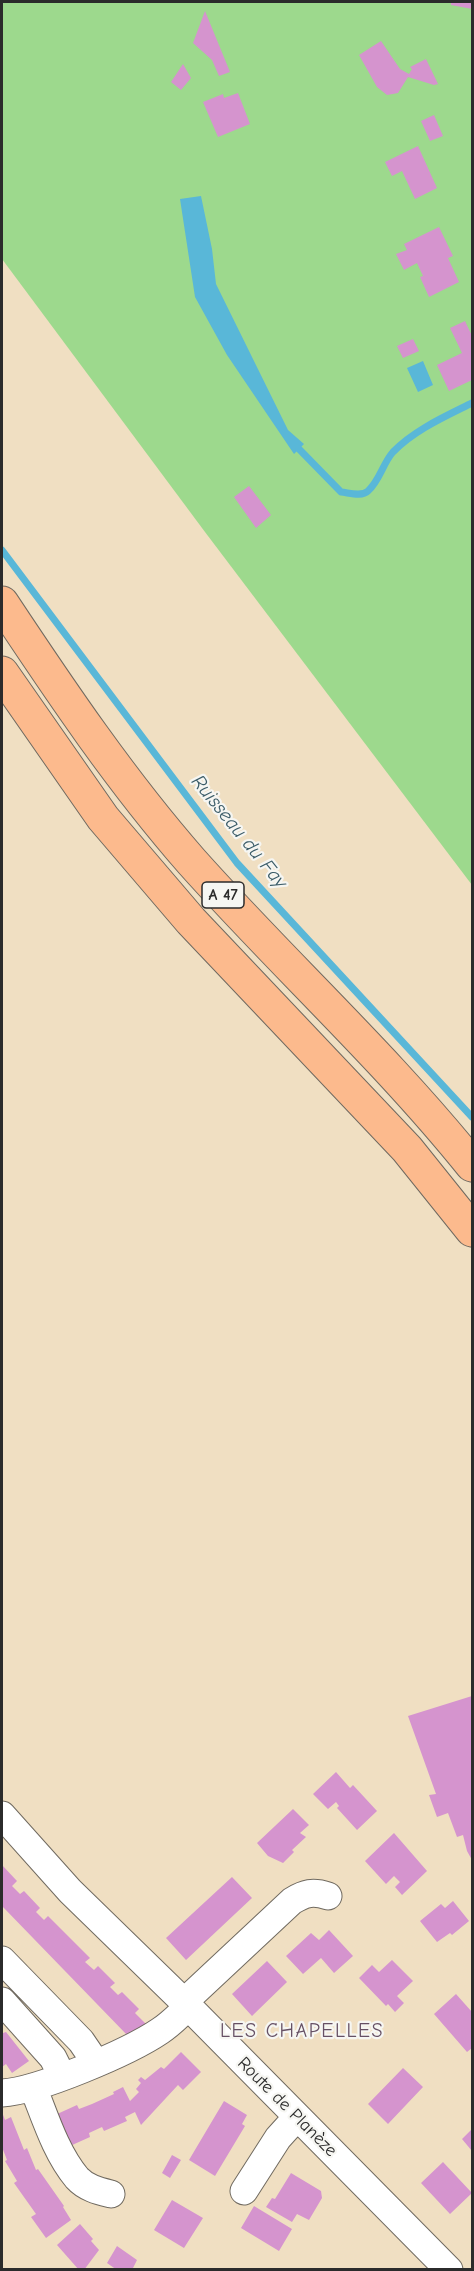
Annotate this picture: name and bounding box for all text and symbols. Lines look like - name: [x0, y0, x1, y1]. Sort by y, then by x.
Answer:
- water label: Ruisseau du Fay: [186, 770, 292, 894]
- road number: A 47: [202, 882, 244, 908]
- district label: LES CHAPELLES: [220, 2019, 384, 2043]
- street label: Route de Planèze: [233, 2053, 341, 2161]

